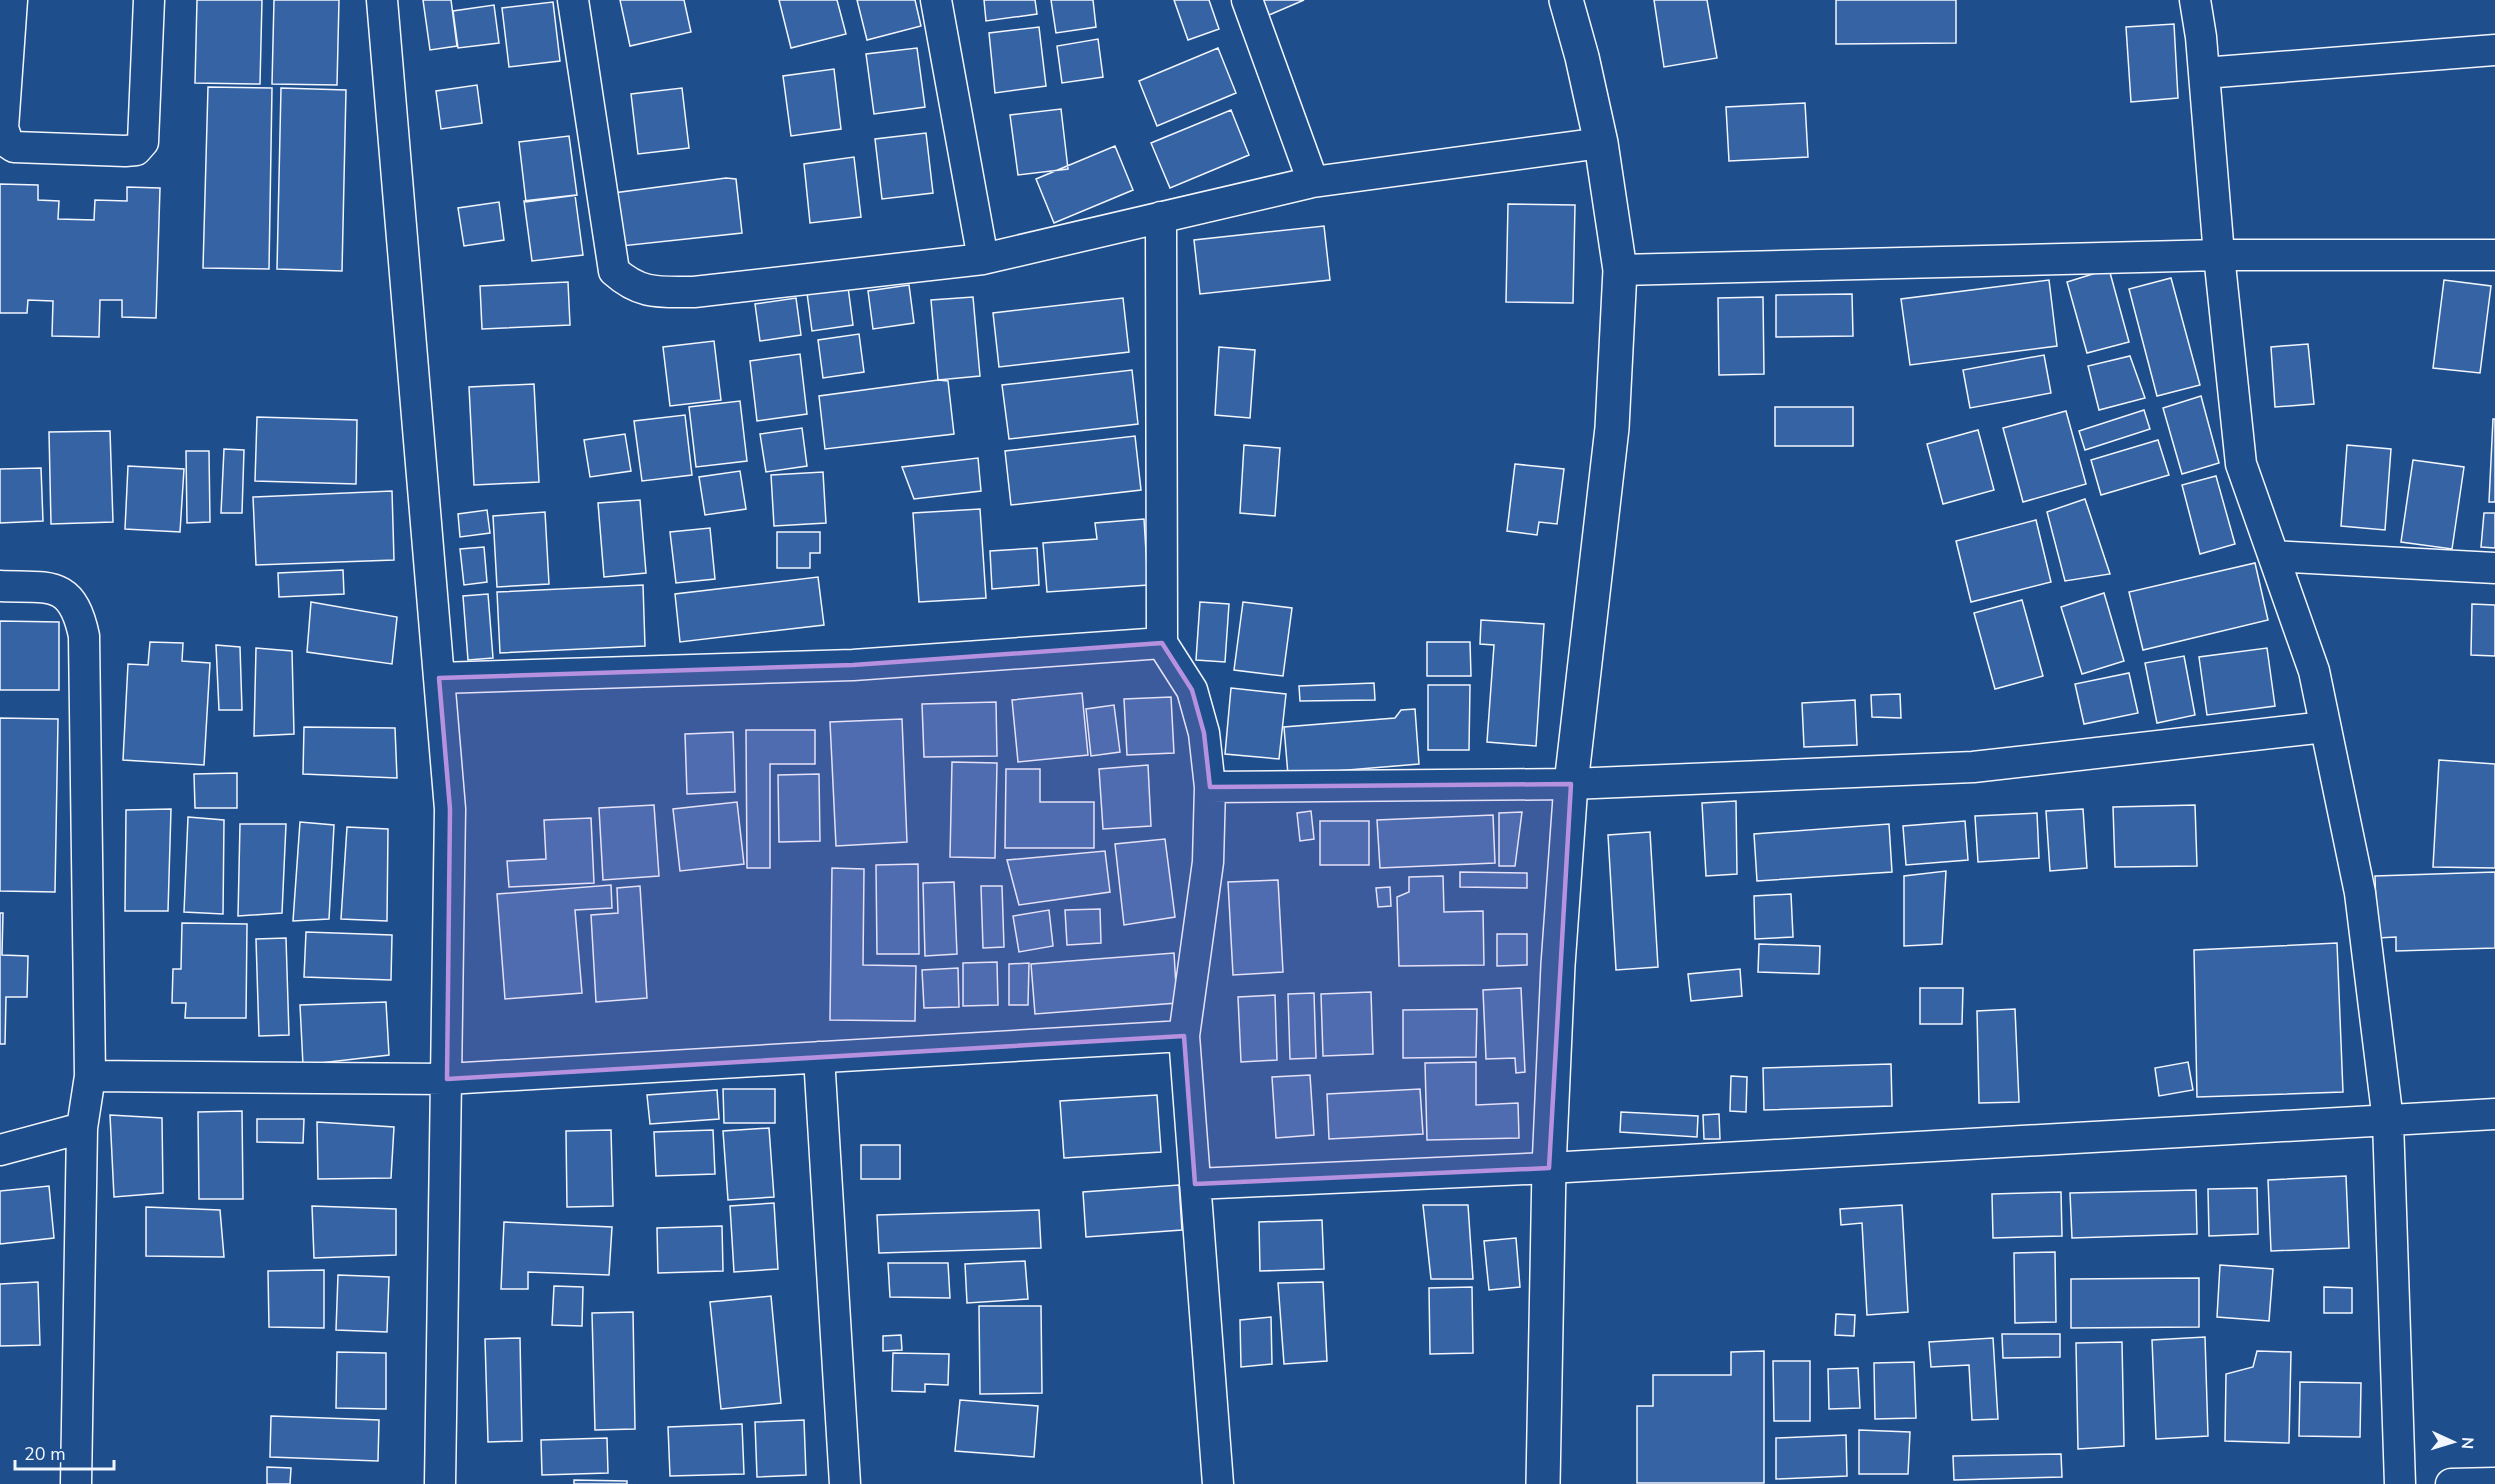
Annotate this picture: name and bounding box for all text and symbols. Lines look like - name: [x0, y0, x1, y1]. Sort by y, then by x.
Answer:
- north arrow: [2423, 1412, 2483, 1472]
- scale bar: [15, 1433, 114, 1471]
- text: N: [2456, 1436, 2478, 1450]
- text: 20 m: [24, 1442, 66, 1466]

